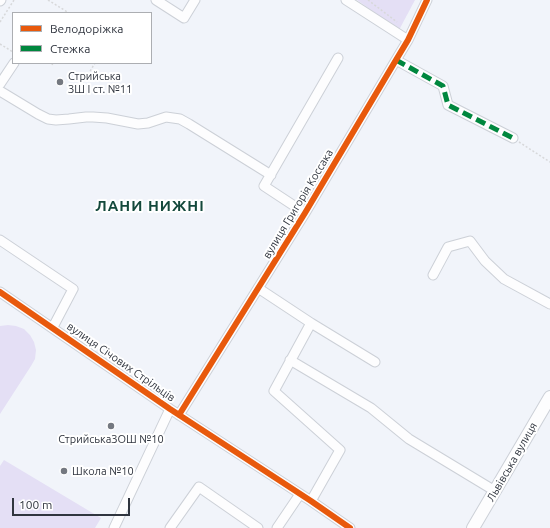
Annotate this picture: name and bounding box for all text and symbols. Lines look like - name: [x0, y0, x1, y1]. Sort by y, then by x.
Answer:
- legend: [12, 12, 152, 64]
- text: Велодоріжка: [50, 22, 124, 35]
- text: Стежка: [50, 42, 90, 55]
- place label: Стрийська ЗШ I ст. №11: [68, 69, 132, 95]
- marker: Стрийська ЗШ I ст. №11: [55, 77, 65, 87]
- street label: вулиця Григорія Коссака: [260, 147, 336, 261]
- district label: ЛАНИ НИЖНІ: [95, 197, 205, 215]
- street label: вулиця Січових Стрільців: [64, 320, 178, 404]
- street label: Львівська вулиця: [484, 420, 540, 504]
- marker: СтрийськаЗОШ №10: [106, 421, 116, 431]
- place label: СтрийськаЗОШ №10: [58, 432, 164, 446]
- place label: Школа №10: [72, 464, 134, 478]
- marker: Школа №10: [59, 466, 69, 476]
- scale bar: [14, 490, 132, 516]
- text: 100 m: [19, 498, 52, 511]

